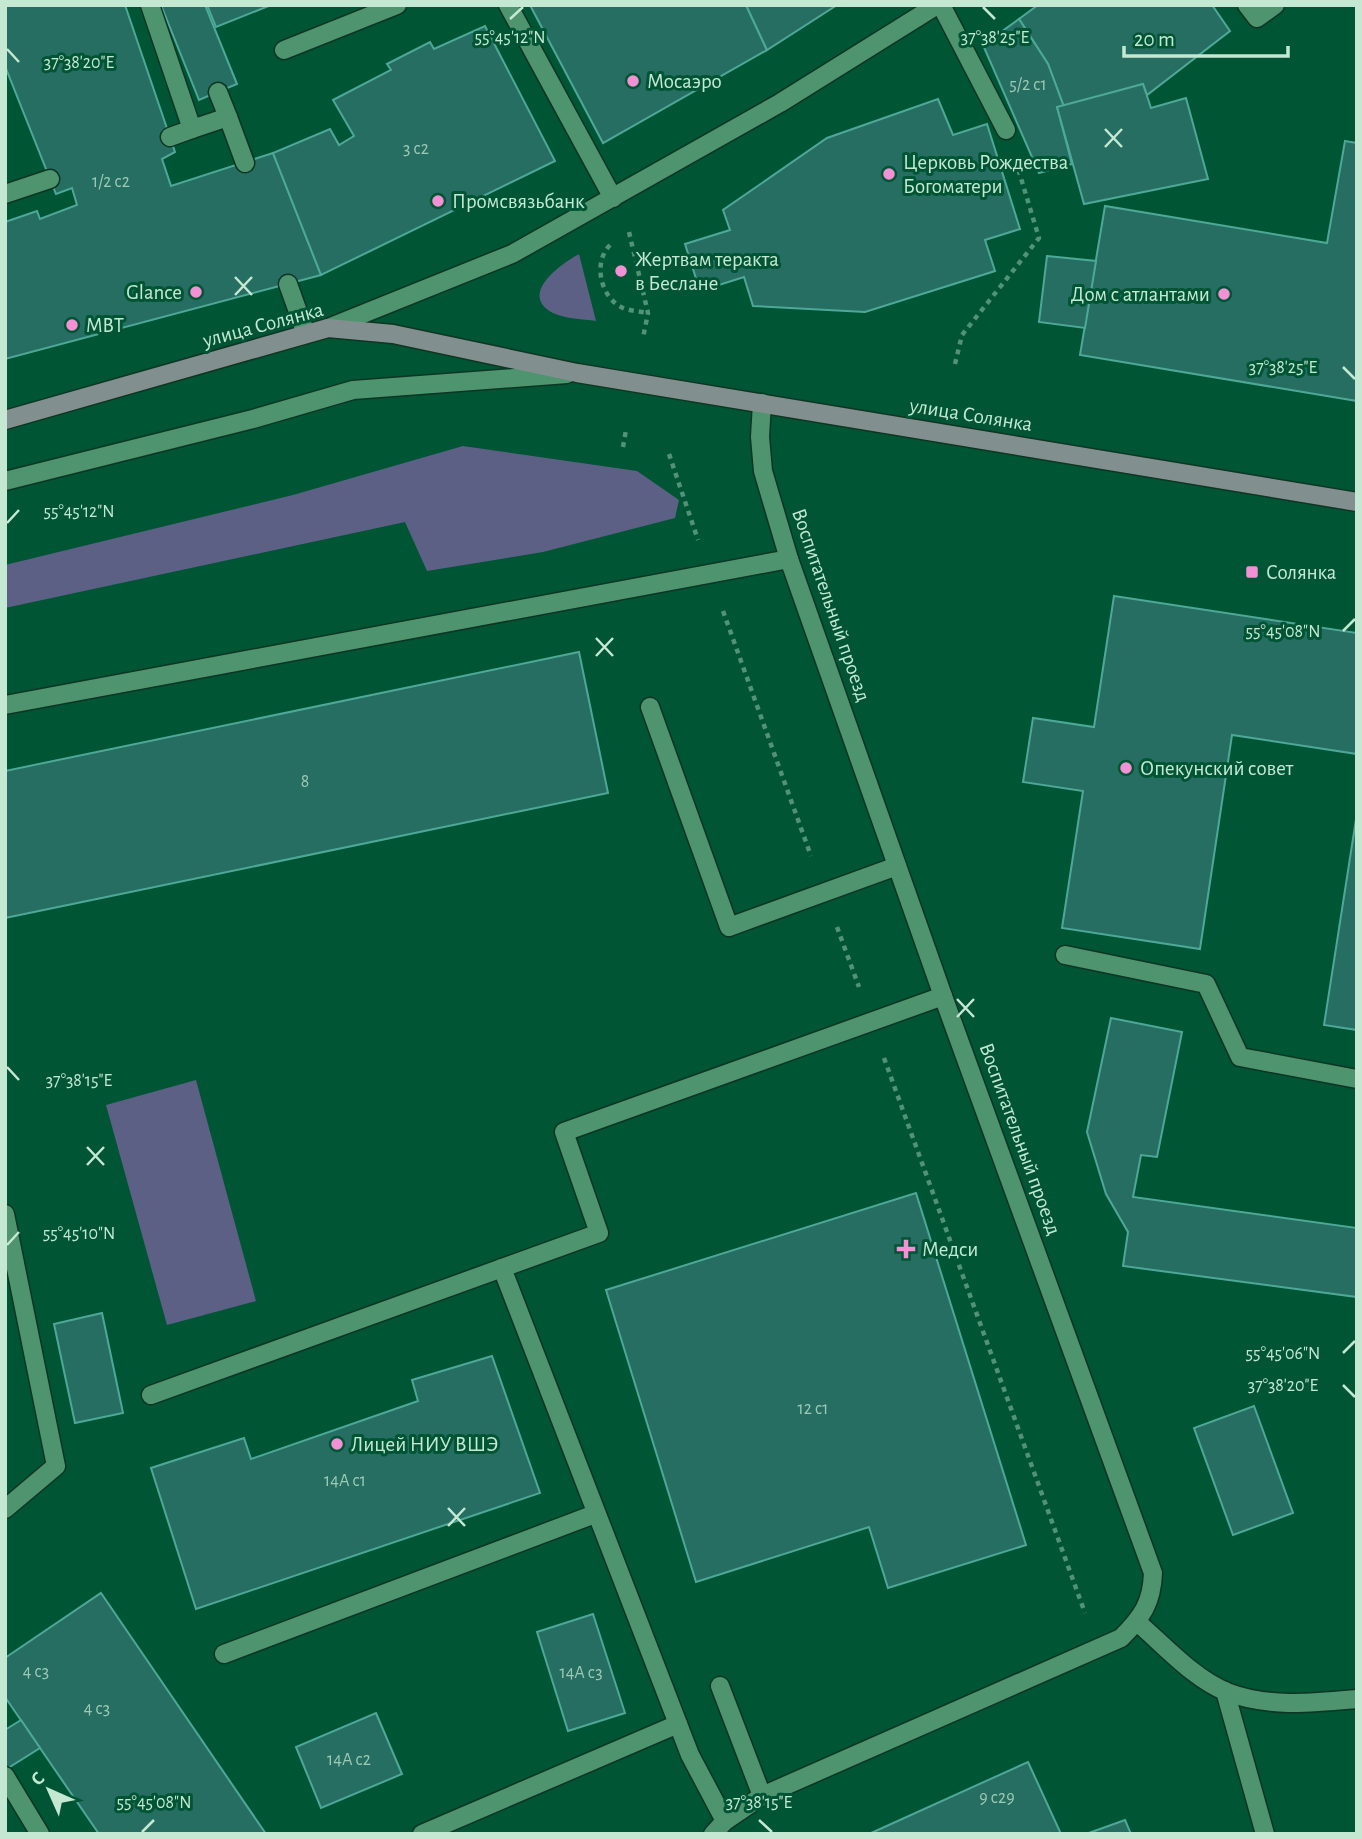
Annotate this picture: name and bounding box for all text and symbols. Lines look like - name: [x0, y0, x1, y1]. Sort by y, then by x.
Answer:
- scale bar: [1124, 14, 1288, 58]
- text: 55°45'12"N: [474, 29, 546, 47]
- text: 37°38'25"E: [961, 29, 1030, 47]
- text: 20 m: [1134, 29, 1175, 50]
- text: 37°38'20"E: [44, 54, 115, 72]
- place label: Мосаэро: [647, 71, 722, 92]
- marker: Мосаэро: [625, 73, 641, 89]
- house number: 5/2 с1: [1009, 76, 1047, 94]
- house number: 3 с2: [403, 140, 429, 158]
- place label: Церковь Рождества Богоматери: [903, 152, 1069, 197]
- marker: Церковь Рождества Богоматери: [881, 166, 897, 182]
- house number: 1/2 с2: [92, 173, 130, 191]
- place label: Промсвязьбанк: [452, 191, 585, 212]
- marker: Промсвязьбанк: [430, 193, 446, 209]
- place label: Жертвам теракта в Беслане: [635, 249, 779, 294]
- marker: Жертвам теракта в Беслане: [613, 263, 629, 279]
- place label: Glance: [126, 282, 182, 303]
- marker: Glance: [188, 284, 204, 300]
- place label: Дом с атлантами: [1071, 284, 1210, 305]
- marker: Дом с атлантами: [1216, 286, 1232, 302]
- street label: улица Солянка: [200, 299, 326, 351]
- place label: MBT: [86, 315, 124, 336]
- marker: MBT: [64, 317, 80, 333]
- text: 37°38'25"E: [1249, 359, 1318, 377]
- street label: улица Солянка: [907, 395, 1034, 435]
- text: 55°45'12"N: [43, 503, 115, 521]
- street label: Воспитательный проезд: [788, 506, 874, 704]
- place label: Солянка: [1266, 562, 1337, 583]
- marker: Солянка: [1244, 564, 1260, 580]
- text: 55°45'08"N: [1246, 623, 1320, 641]
- place label: Опекунский совет: [1140, 758, 1294, 779]
- marker: Опекунский совет: [1118, 760, 1134, 776]
- house number: 8: [301, 773, 309, 791]
- street label: Воспитательный проезд: [975, 1040, 1065, 1238]
- text: 37°38'15"E: [46, 1072, 113, 1090]
- text: 55°45'10"N: [43, 1225, 115, 1243]
- marker: Медси: [896, 1239, 916, 1259]
- place label: Медси: [922, 1239, 978, 1260]
- text: 55°45'06"N: [1246, 1345, 1320, 1363]
- text: 37°38'20"E: [1248, 1377, 1319, 1395]
- house number: 12 с1: [798, 1400, 828, 1418]
- place label: Лицей НИУ ВШЭ: [351, 1434, 498, 1455]
- marker: Лицей НИУ ВШЭ: [329, 1436, 345, 1452]
- house number: 14А с1: [324, 1472, 366, 1490]
- house number: 4 с3: [23, 1663, 49, 1681]
- house number: 14А с3: [559, 1664, 603, 1682]
- house number: 4 с3: [84, 1700, 110, 1718]
- house number: 14А с2: [327, 1751, 371, 1769]
- north arrow: [14, 1755, 84, 1825]
- text: С: [28, 1769, 48, 1789]
- house number: 9 с29: [979, 1789, 1015, 1807]
- text: 55°45'08"N: [117, 1794, 191, 1812]
- text: 37°38'15"E: [726, 1794, 793, 1812]

